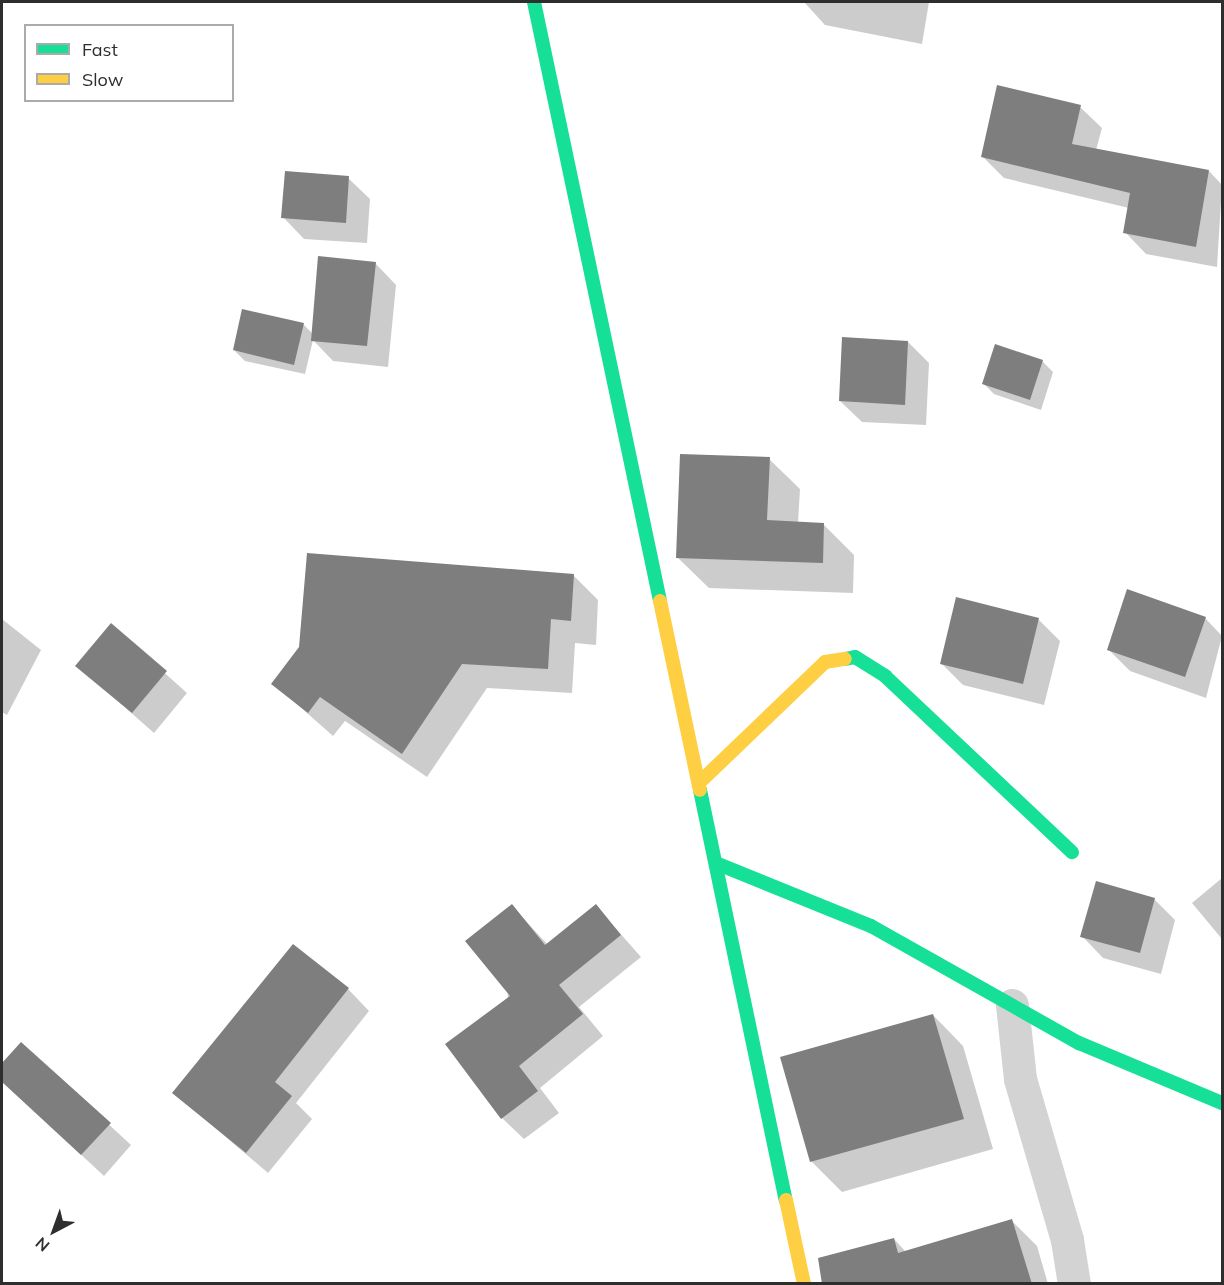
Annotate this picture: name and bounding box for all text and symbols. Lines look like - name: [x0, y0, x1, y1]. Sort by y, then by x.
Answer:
- legend: [24, 24, 234, 102]
- text: Fast: [82, 38, 118, 61]
- text: Slow: [82, 68, 123, 91]
- north arrow: [24, 1201, 84, 1261]
- text: N: [31, 1233, 53, 1256]

